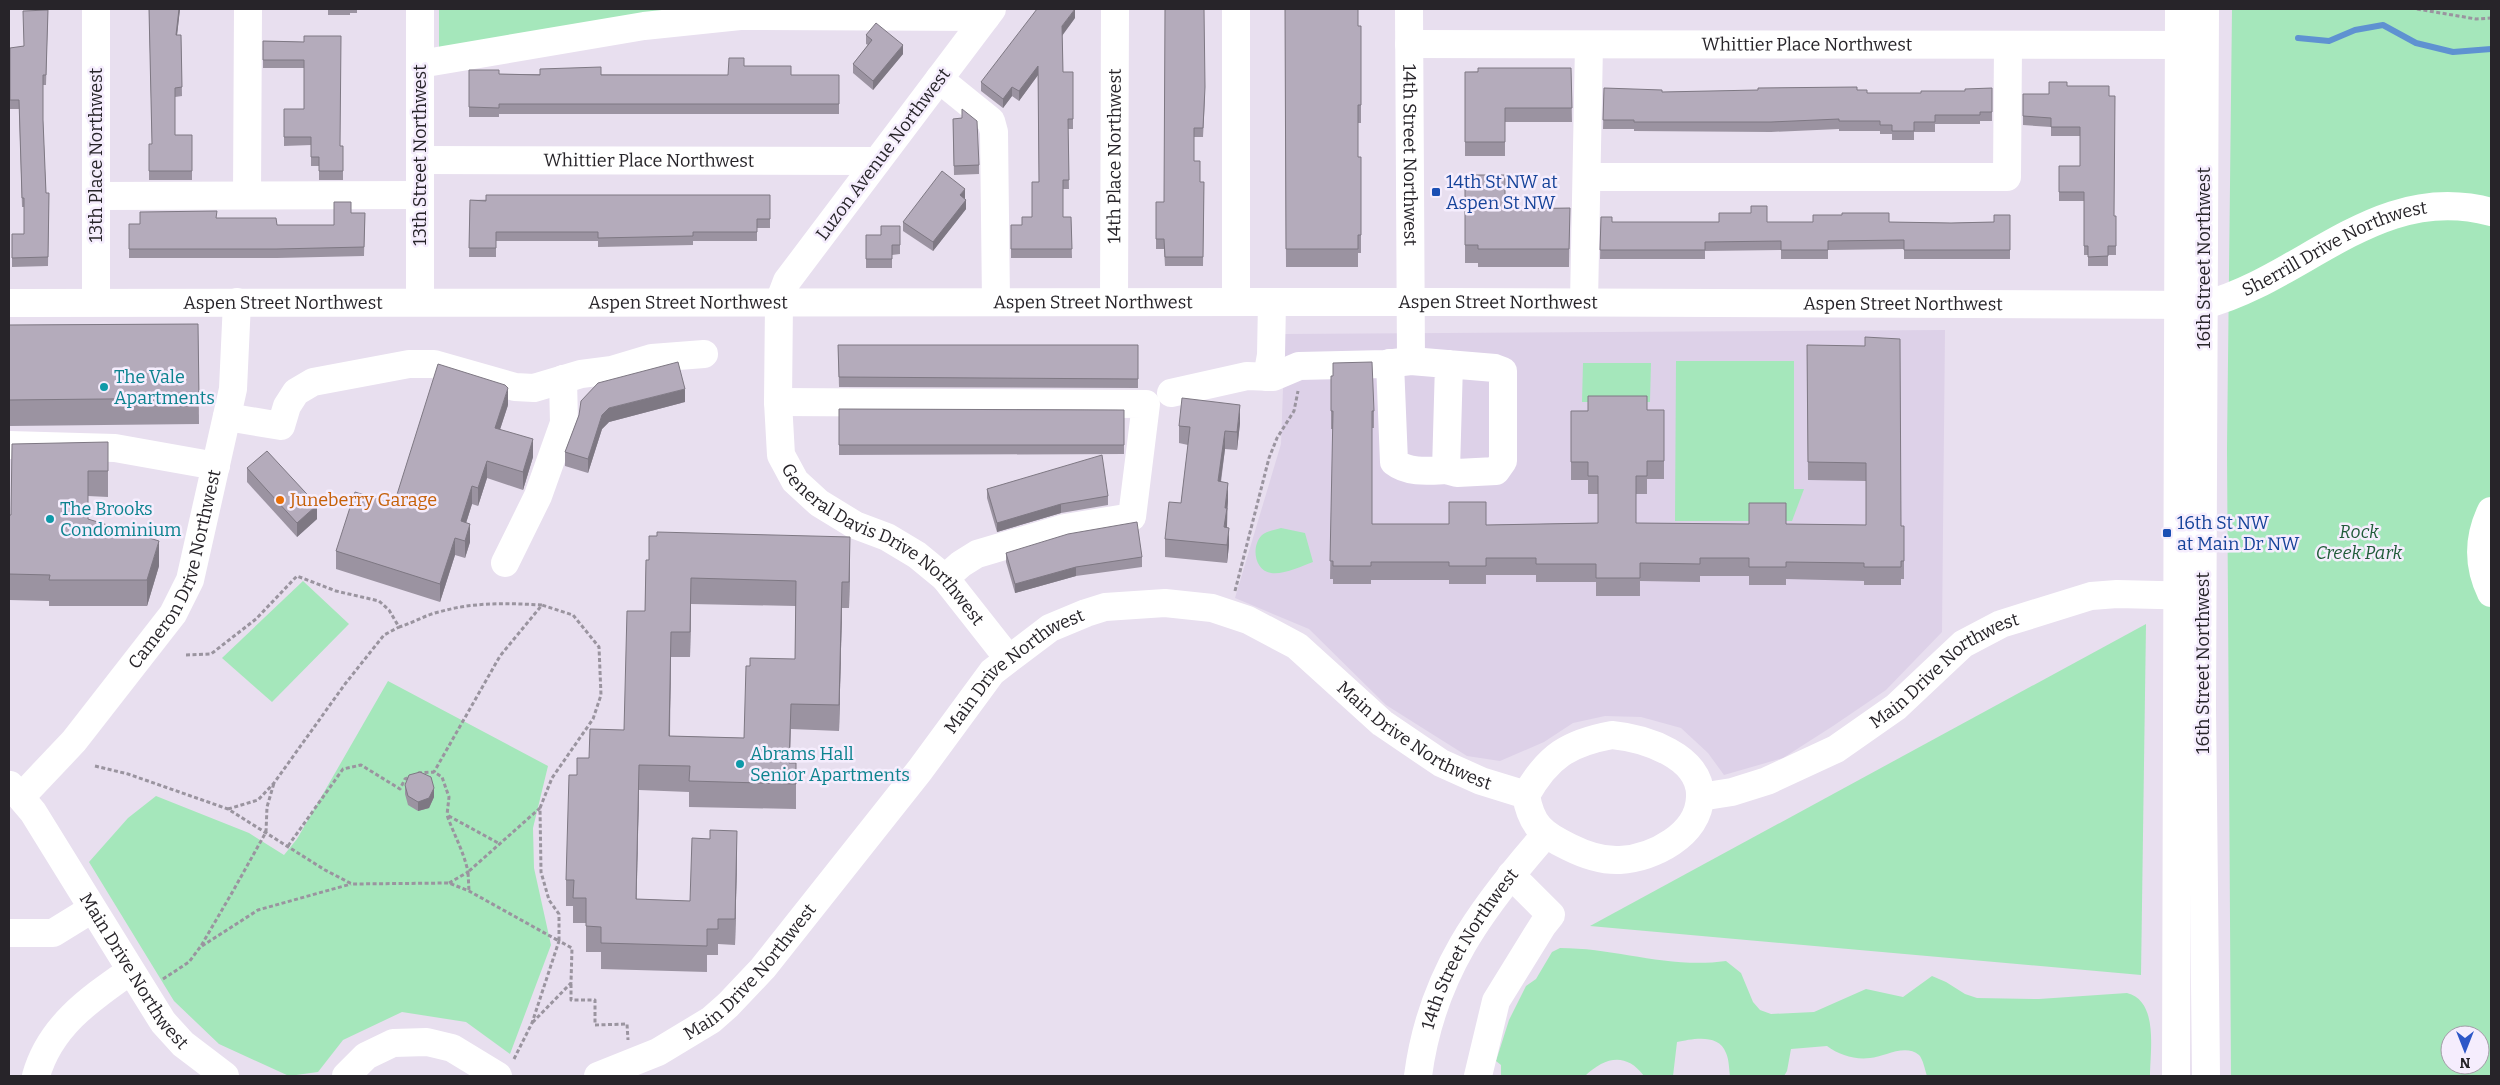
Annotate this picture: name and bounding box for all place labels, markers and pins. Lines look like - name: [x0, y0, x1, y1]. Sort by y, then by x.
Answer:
- place label: 14th St NW at Aspen St NW: [1446, 171, 1558, 214]
- marker: 14th St NW at Aspen St NW: [1430, 186, 1442, 198]
- place label: The Vale Apartments: [114, 366, 215, 409]
- marker: The Vale Apartments: [98, 381, 110, 393]
- place label: Juneberry Garage: [289, 489, 437, 511]
- marker: Juneberry Garage: [274, 494, 286, 506]
- place label: The Brooks Condominium: [60, 498, 182, 541]
- place label: 16th St NW at Main Dr NW: [2177, 512, 2300, 555]
- marker: The Brooks Condominium: [44, 513, 56, 525]
- marker: 16th St NW at Main Dr NW: [2161, 527, 2173, 539]
- place label: Abrams Hall Senior Apartments: [750, 743, 910, 786]
- marker: Abrams Hall Senior Apartments: [734, 758, 746, 770]

